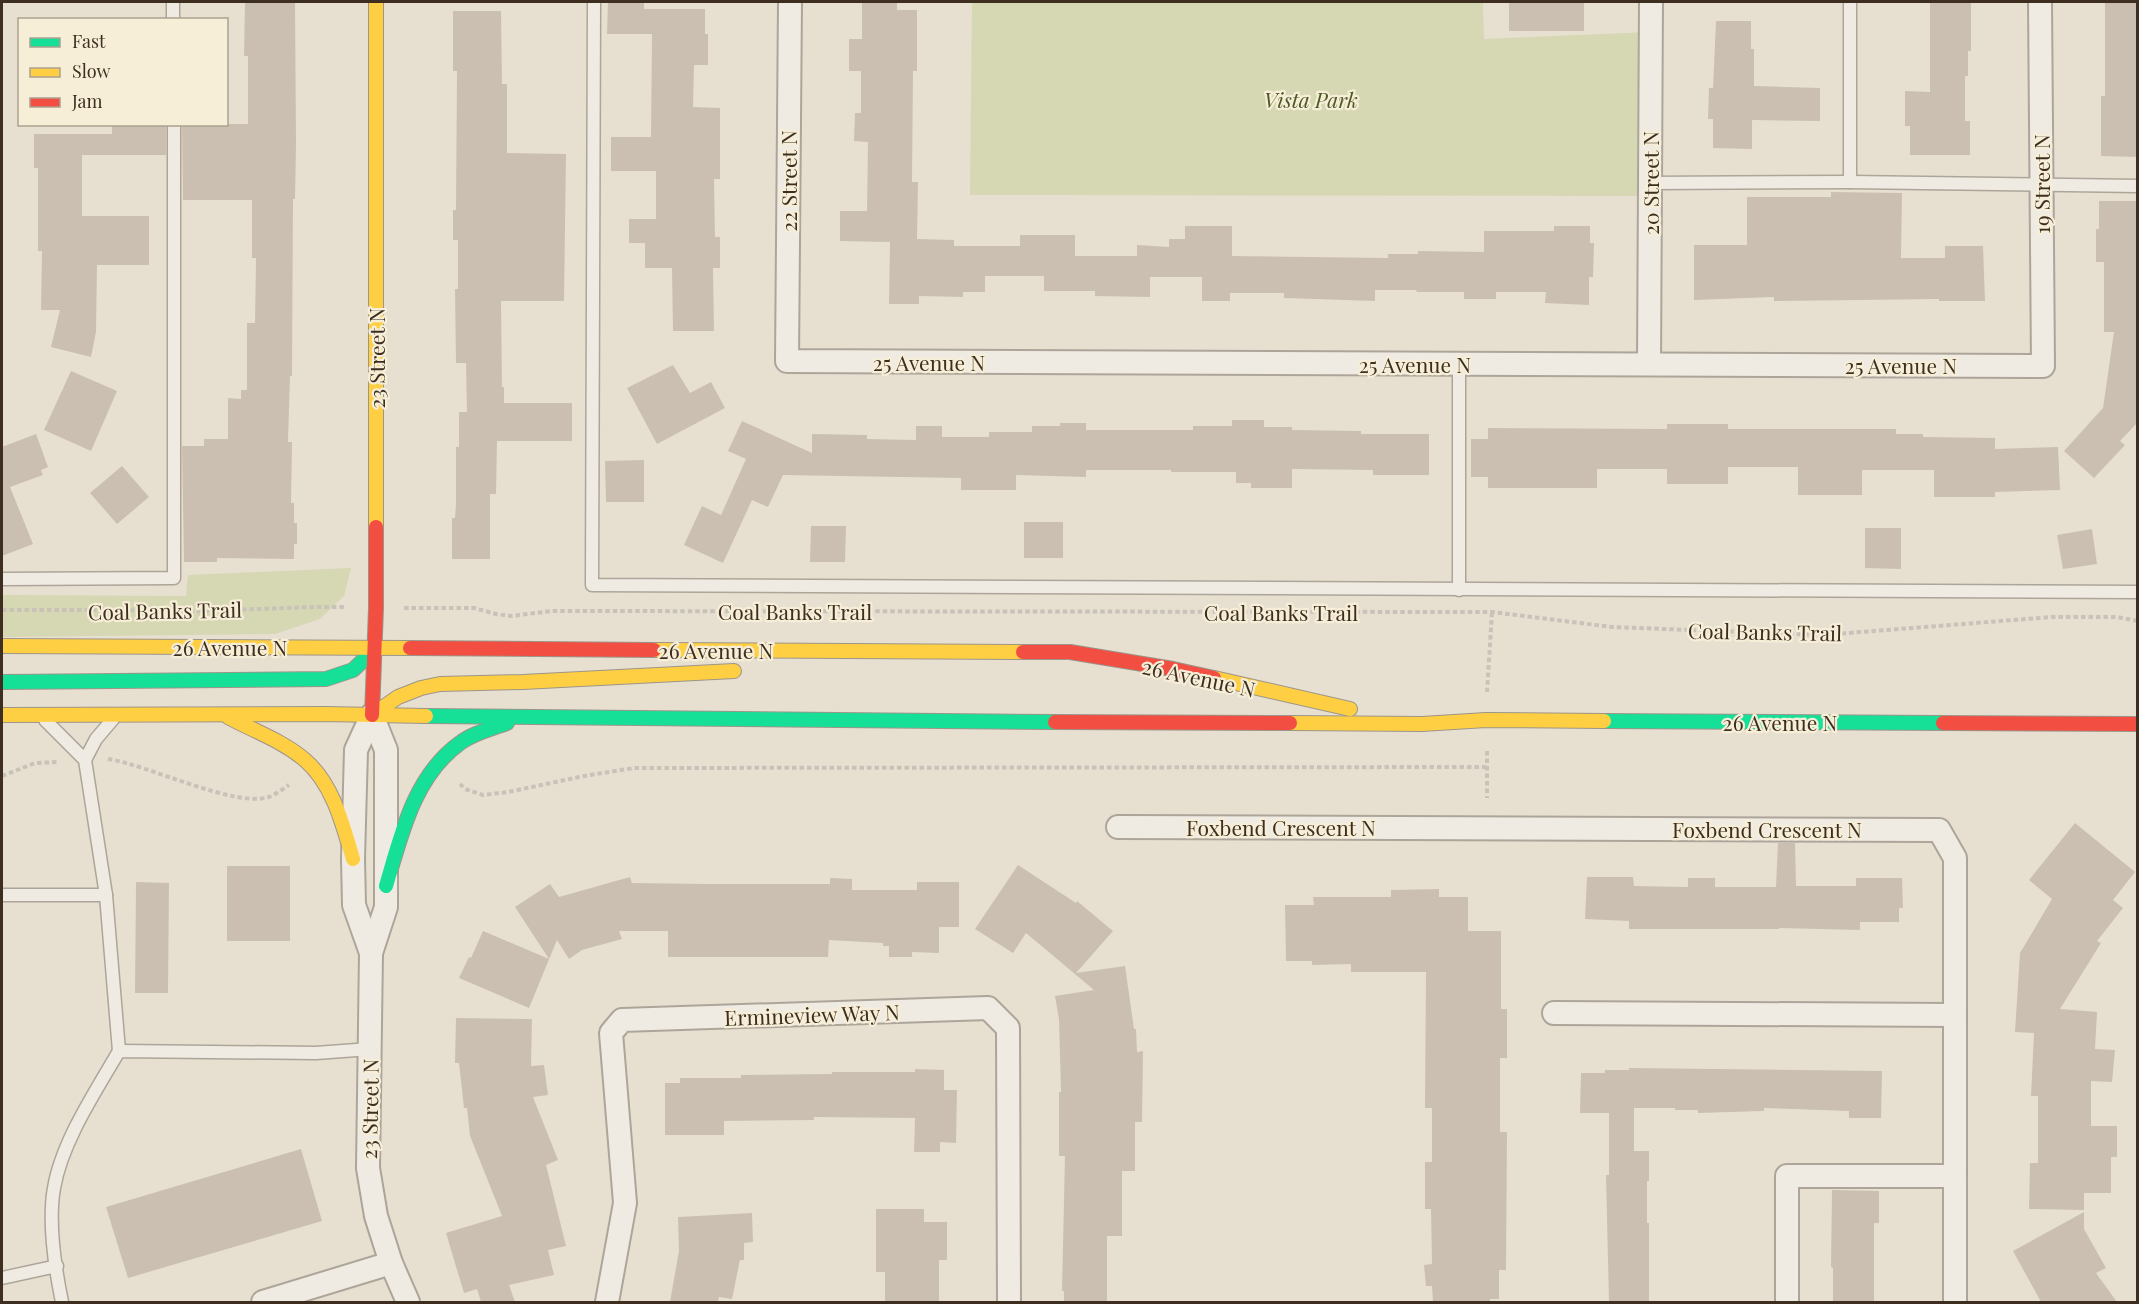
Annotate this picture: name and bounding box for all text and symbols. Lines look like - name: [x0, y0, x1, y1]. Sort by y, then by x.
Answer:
- legend: [18, 18, 228, 126]
- text: Fast: [72, 29, 106, 53]
- text: Slow: [72, 59, 110, 83]
- park label: Vista Park: [1264, 85, 1358, 113]
- text: Jam: [71, 89, 102, 113]
- street label: 22 Street N: [774, 130, 802, 232]
- street label: 20 Street N: [1636, 131, 1664, 235]
- street label: 19 Street N: [2027, 134, 2055, 234]
- street label: 23 Street N: [362, 307, 390, 408]
- street label: 25 Avenue N: [873, 348, 985, 376]
- street label: 25 Avenue N: [1359, 350, 1471, 378]
- street label: 25 Avenue N: [1845, 351, 1957, 379]
- street label: Coal Banks Trail: [88, 595, 242, 625]
- street label: Coal Banks Trail: [718, 597, 872, 625]
- street label: Coal Banks Trail: [1204, 598, 1358, 626]
- street label: Coal Banks Trail: [1688, 616, 1842, 646]
- street label: 26 Avenue N: [173, 633, 288, 661]
- street label: 26 Avenue N: [659, 636, 774, 664]
- street label: 26 Avenue N: [1140, 651, 1258, 703]
- street label: 26 Avenue N: [1723, 708, 1838, 736]
- street label: Foxbend Crescent N: [1186, 813, 1376, 841]
- street label: Foxbend Crescent N: [1672, 815, 1862, 843]
- street label: Ermineview Way N: [724, 997, 900, 1031]
- street label: 23 Street N: [354, 1058, 384, 1160]

